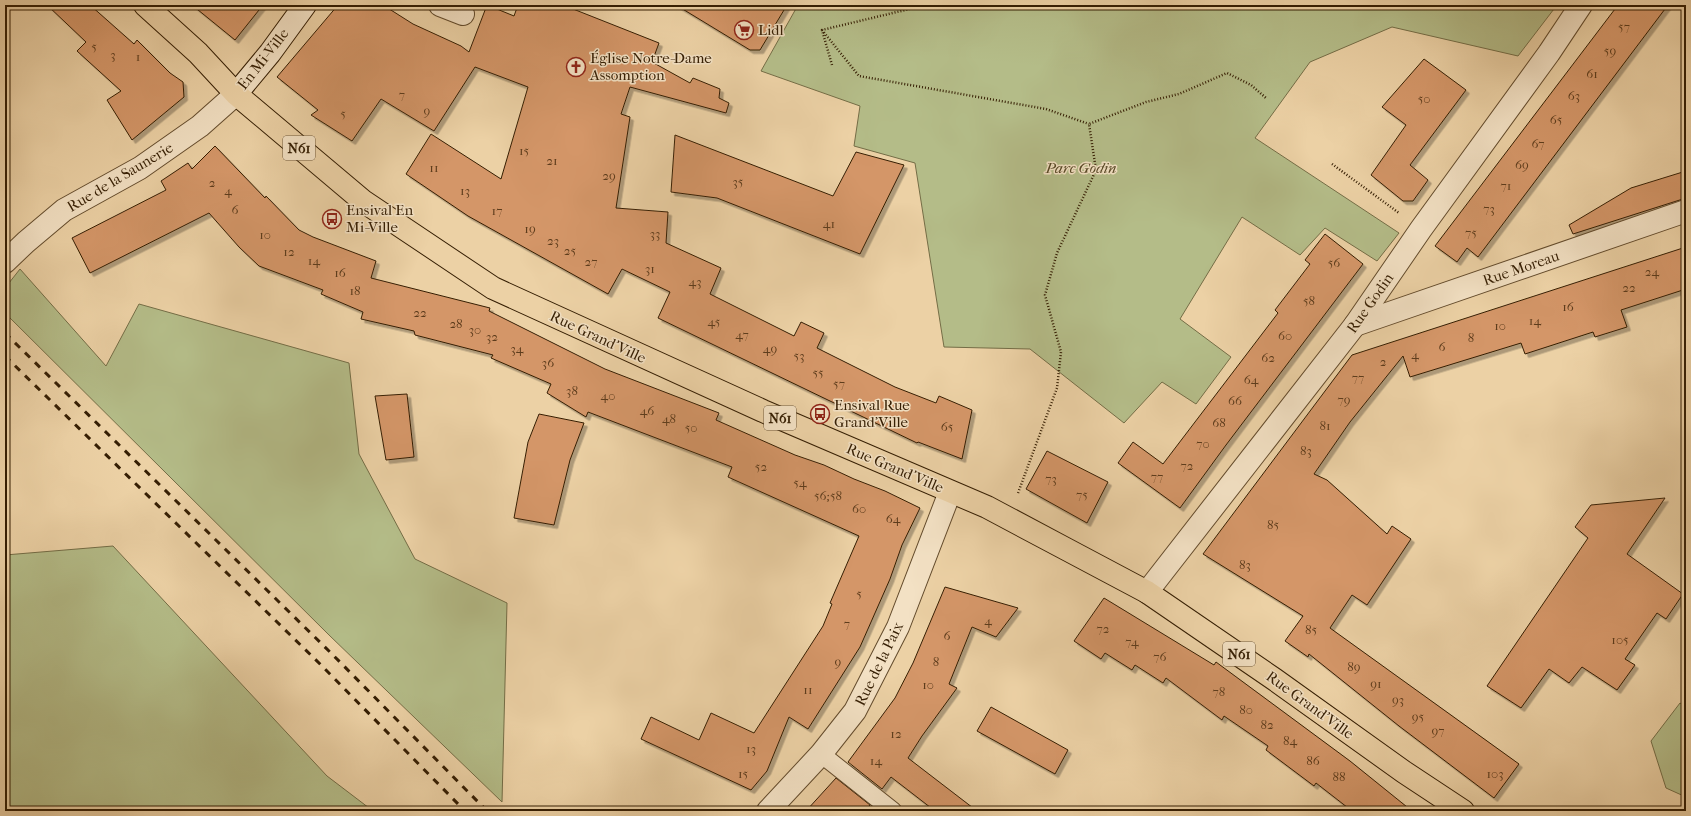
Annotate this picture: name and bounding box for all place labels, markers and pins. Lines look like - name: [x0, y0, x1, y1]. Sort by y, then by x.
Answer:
- supermarket icon: Lidl: [733, 19, 755, 41]
- place label: Lidl: [758, 21, 784, 39]
- place label: Église Notre-Dame Assomption: [589, 49, 712, 84]
- church icon: Église Notre-Dame Assomption: [565, 56, 587, 78]
- place label: Ensival En Mi-Ville: [346, 201, 413, 236]
- bus stop icon: Ensival En Mi-Ville: [321, 208, 343, 230]
- place label: Ensival Rue Grand'Ville: [834, 396, 910, 431]
- bus stop icon: Ensival Rue Grand'Ville: [809, 403, 831, 425]

